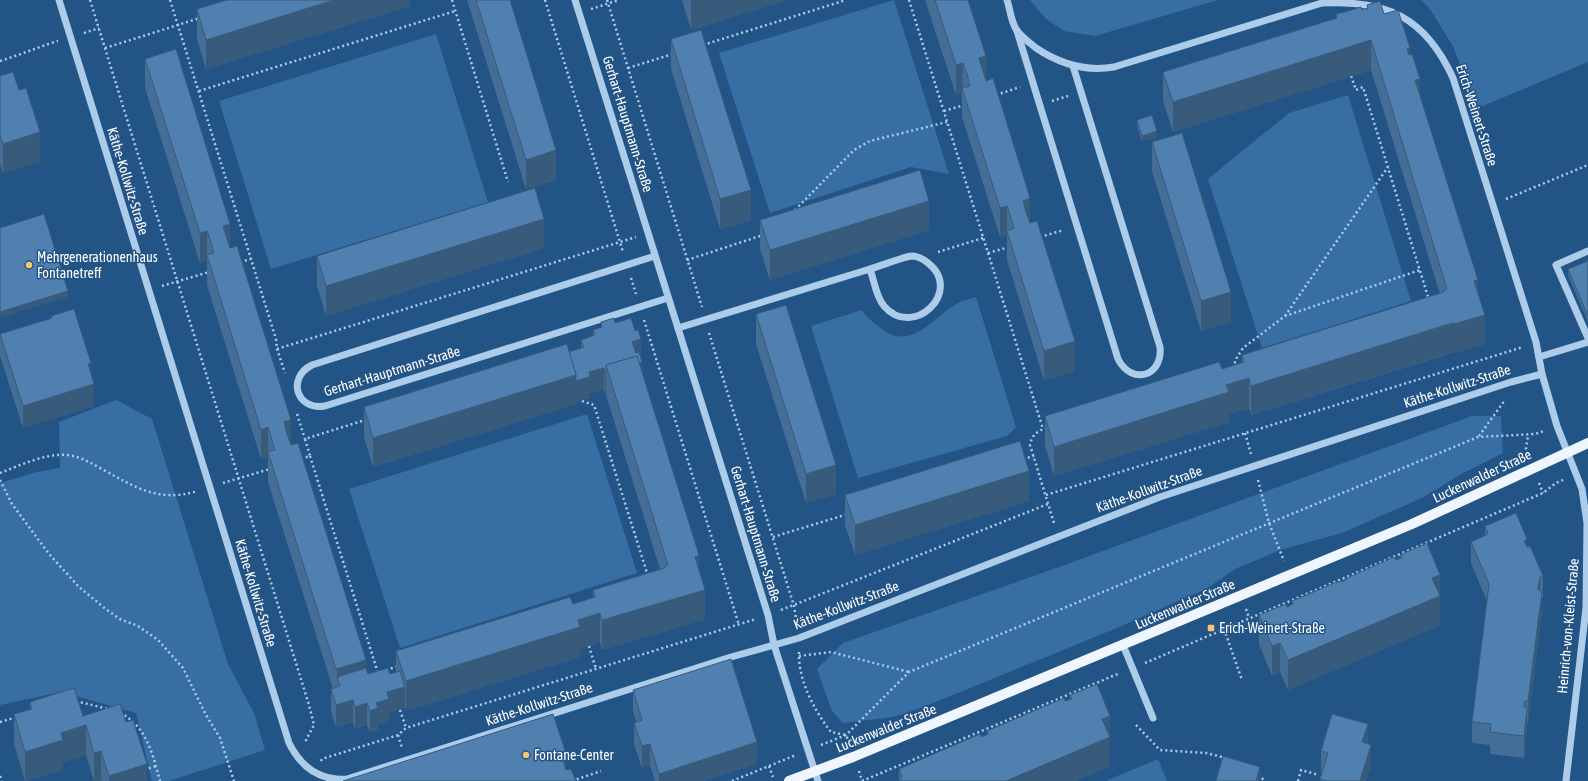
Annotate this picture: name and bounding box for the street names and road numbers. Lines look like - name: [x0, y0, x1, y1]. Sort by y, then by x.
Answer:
- street label: Gerhart-Hauptmann-Straße: [600, 54, 656, 194]
- street label: Erich-Weinert-Straße: [1453, 62, 1501, 168]
- street label: Käthe-Kollwitz-Straße: [104, 125, 152, 237]
- street label: Gerhart-Hauptmann-Straße: [322, 343, 462, 399]
- street label: Käthe-Kollwitz-Straße: [1401, 361, 1513, 411]
- street label: Luckenwalder Straße: [1430, 446, 1534, 506]
- street label: Käthe-Kollwitz-Straße: [1094, 462, 1204, 516]
- street label: Gerhart-Hauptmann-Straße: [728, 464, 784, 604]
- street label: Käthe-Kollwitz-Straße: [232, 537, 280, 649]
- street label: Heinrich-von-Kleist-Straße: [1554, 558, 1582, 694]
- street label: Luckenwalder Straße: [1133, 576, 1237, 632]
- street label: Käthe-Kollwitz-Straße: [791, 578, 901, 632]
- street label: Käthe-Kollwitz-Straße: [483, 679, 595, 729]
- street label: Luckenwalder Straße: [833, 701, 939, 755]

